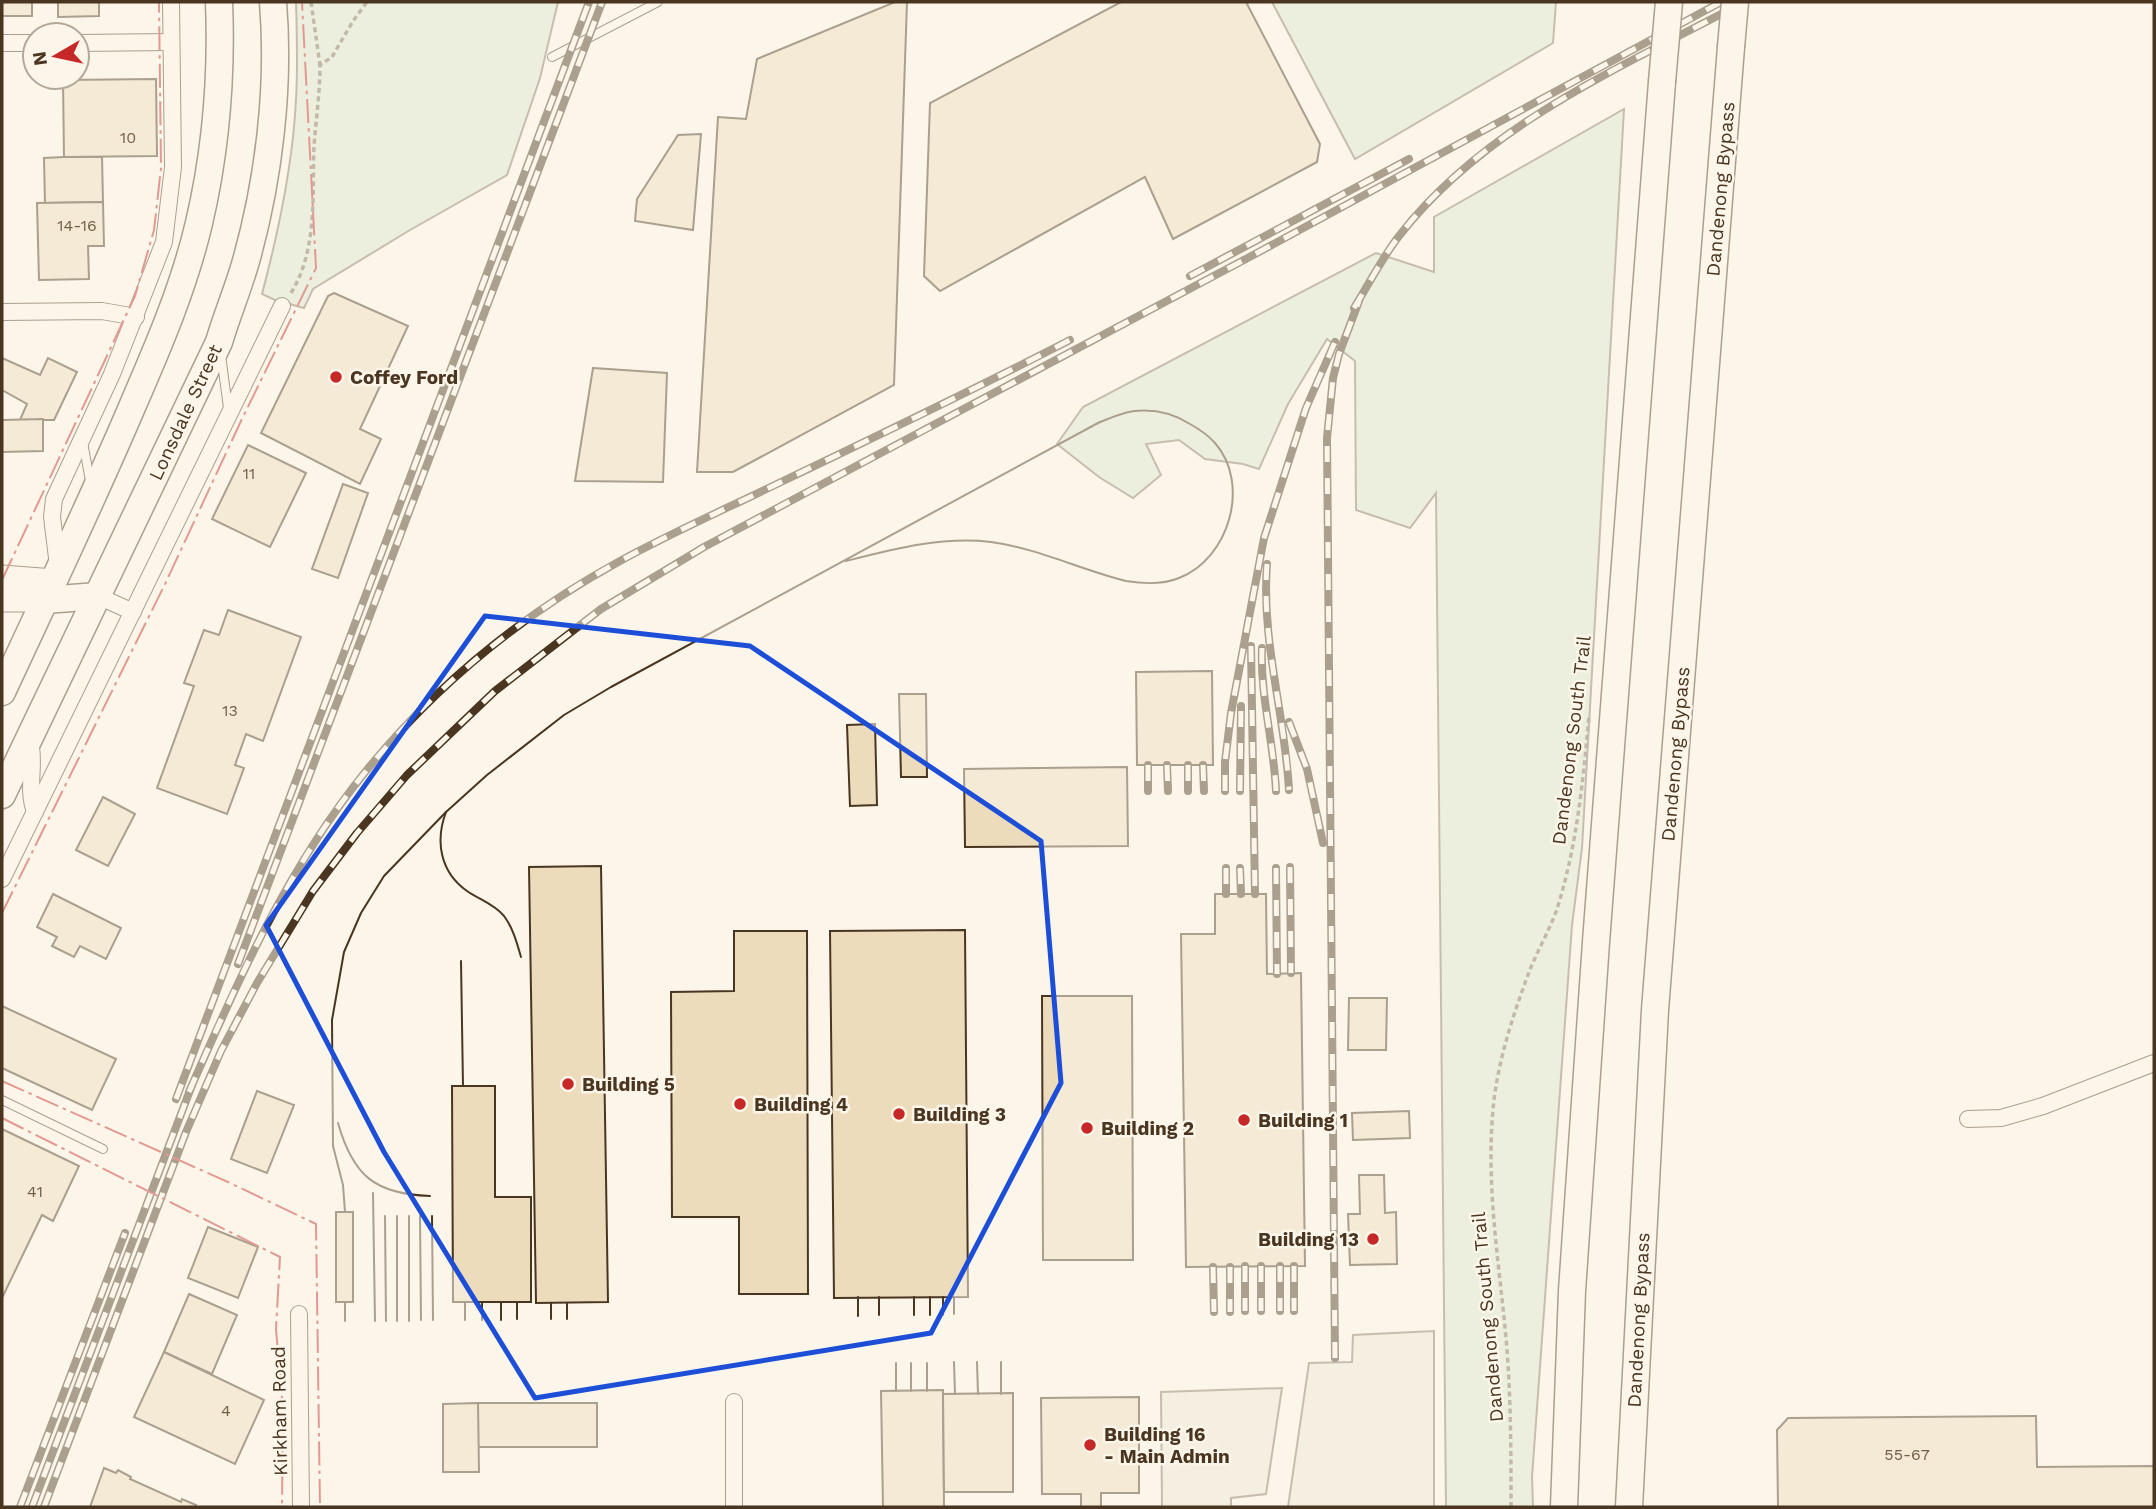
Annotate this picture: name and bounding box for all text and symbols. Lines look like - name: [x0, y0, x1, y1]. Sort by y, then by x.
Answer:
- north arrow: [21, 21, 91, 91]
- text: N: [27, 50, 52, 67]
- street label: Dandenong Bypass: [1701, 101, 1740, 277]
- house number: 10: [120, 128, 136, 147]
- house number: 14-16: [57, 216, 97, 235]
- street label: Lonsdale Street: [144, 341, 227, 484]
- place label: Coffey Ford: [350, 366, 458, 389]
- marker: Coffey Ford: [328, 369, 344, 385]
- house number: 11: [243, 464, 255, 483]
- street label: Dandenong South Trail: [1547, 634, 1596, 846]
- street label: Dandenong Bypass: [1656, 666, 1695, 842]
- house number: 13: [222, 701, 238, 720]
- place label: Building 5: [582, 1073, 675, 1096]
- marker: Building 5: [560, 1076, 576, 1092]
- place label: Building 4: [754, 1093, 848, 1116]
- marker: Building 4: [732, 1096, 748, 1112]
- place label: Building 3: [913, 1103, 1006, 1126]
- marker: Building 3: [891, 1106, 907, 1122]
- place label: Building 1: [1258, 1109, 1348, 1132]
- marker: Building 1: [1236, 1112, 1252, 1128]
- place label: Building 2: [1101, 1117, 1194, 1140]
- marker: Building 2: [1079, 1120, 1095, 1136]
- house number: 41: [27, 1182, 43, 1201]
- street label: Dandenong South Trail: [1467, 1211, 1508, 1423]
- place label: Building 13: [1258, 1228, 1359, 1251]
- marker: Building 13: [1365, 1231, 1381, 1247]
- street label: Dandenong Bypass: [1622, 1232, 1655, 1408]
- street label: Kirkham Road: [267, 1346, 292, 1476]
- house number: 4: [221, 1401, 231, 1420]
- place label: Building 16 - Main Admin: [1104, 1423, 1230, 1468]
- marker: Building 16 - Main Admin: [1082, 1437, 1098, 1453]
- house number: 55-67: [1884, 1445, 1930, 1464]

